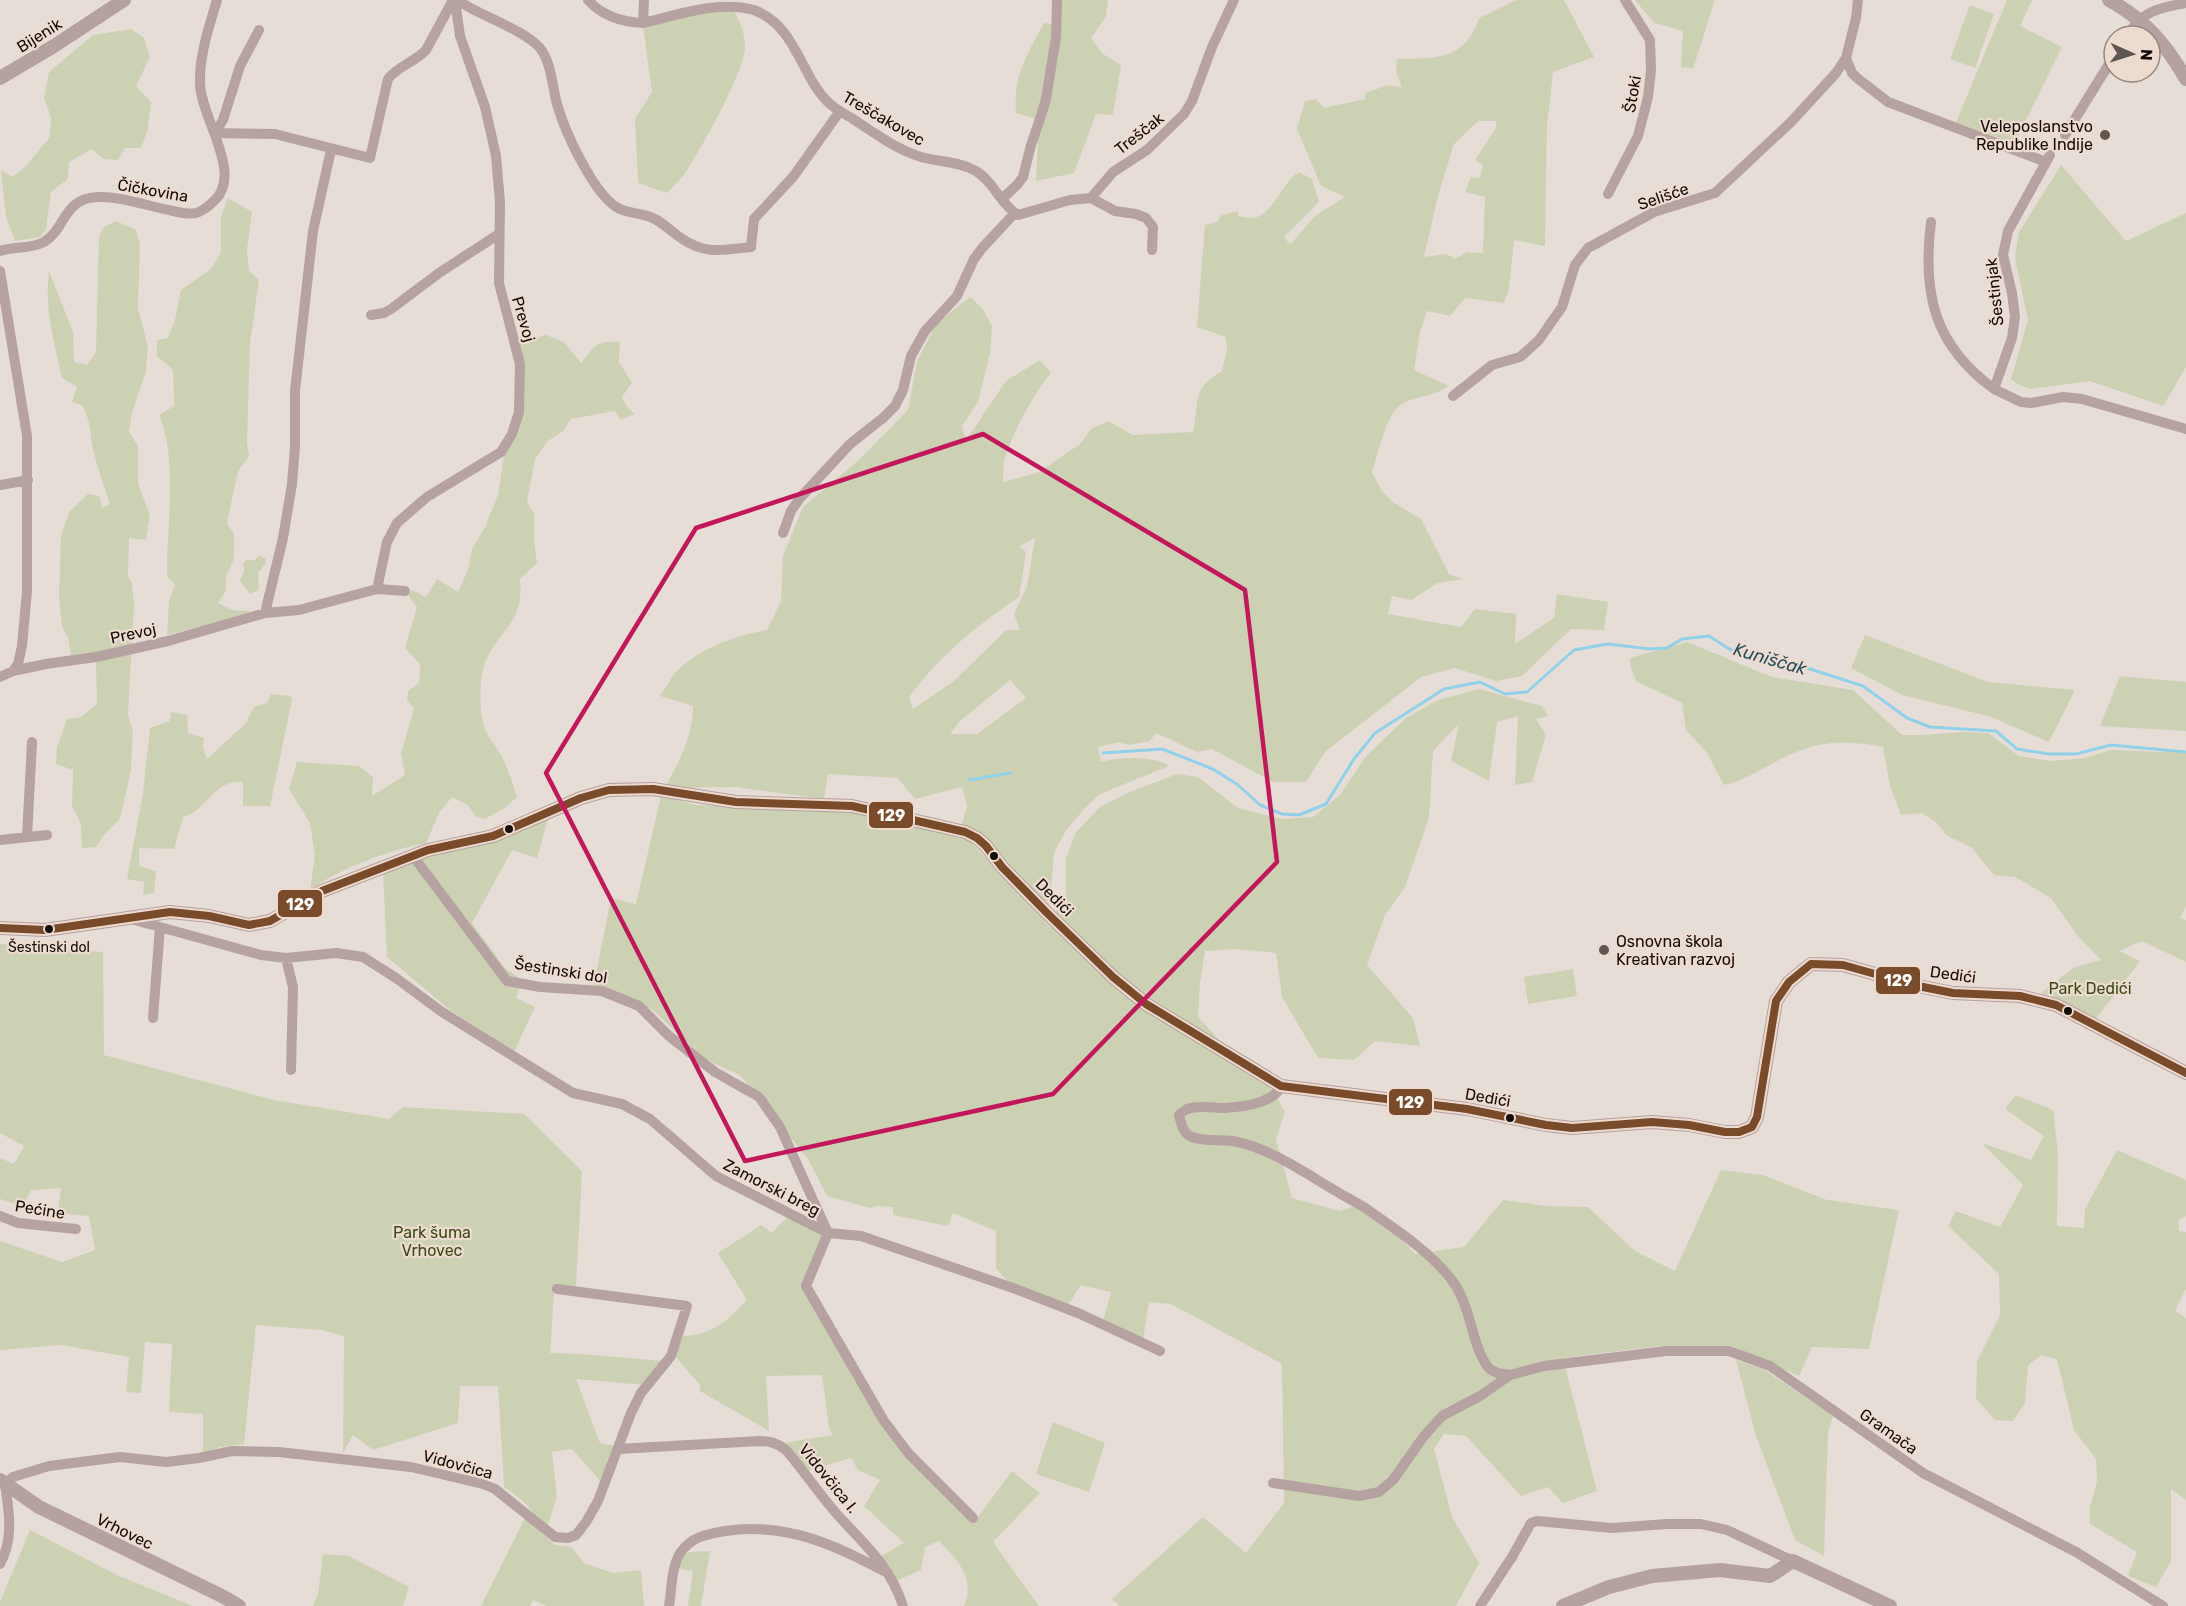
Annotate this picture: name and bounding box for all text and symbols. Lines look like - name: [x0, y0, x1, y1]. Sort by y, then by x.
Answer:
- street label: Bijenik: [13, 14, 66, 57]
- north arrow: [2102, 24, 2162, 84]
- text: N: [2137, 49, 2156, 61]
- street label: Štoki: [1619, 74, 1645, 114]
- street label: Treščakovec: [839, 87, 928, 150]
- street label: Treščak: [1111, 108, 1168, 158]
- place label: Veleposlanstvo Republike Indije: [1976, 117, 2093, 154]
- marker: Veleposlanstvo Republike Indije: [2098, 128, 2112, 142]
- street label: Čičkovina: [116, 174, 190, 206]
- street label: Selišće: [1635, 179, 1691, 214]
- street label: Šestinjak: [1980, 256, 2008, 327]
- street label: Prevoj: [508, 294, 539, 344]
- street label: Prevoj: [108, 619, 158, 648]
- water label: Kuniščak: [1731, 638, 1810, 680]
- line badge: 129: [868, 801, 914, 829]
- text: 129: [877, 806, 905, 825]
- unlabelled marker: [503, 823, 515, 835]
- unlabelled marker: [988, 850, 1000, 862]
- street label: Dedići: [1032, 874, 1078, 920]
- line badge: 129: [277, 889, 323, 918]
- text: 129: [286, 895, 314, 914]
- marker: Šestinski dol: [43, 923, 55, 935]
- place label: Osnovna škola Kreativan razvoj: [1616, 932, 1735, 969]
- place label: Šestinski dol: [8, 938, 90, 956]
- marker: Osnovna škola Kreativan razvoj: [1597, 943, 1611, 957]
- street label: Šestinski dol: [513, 953, 609, 987]
- street label: Dedići: [1929, 962, 1977, 987]
- line badge: 129: [1875, 966, 1921, 995]
- text: 129: [1884, 971, 1912, 990]
- park label: Park Dedići: [2048, 979, 2132, 998]
- unlabelled marker: [2062, 1005, 2074, 1017]
- street label: Dedići: [1464, 1084, 1512, 1111]
- line badge: 129: [1388, 1088, 1433, 1116]
- text: 129: [1396, 1093, 1424, 1112]
- unlabelled marker: [1504, 1112, 1516, 1124]
- street label: Zamorski breg: [720, 1155, 823, 1220]
- street label: Pećine: [14, 1196, 66, 1223]
- park label: Park šuma Vrhovec: [393, 1223, 471, 1260]
- street label: Gramača: [1856, 1405, 1921, 1458]
- street label: Vidovčica I.: [795, 1440, 862, 1517]
- street label: Vidovčica: [421, 1446, 495, 1483]
- street label: Vrhovec: [93, 1510, 156, 1553]

